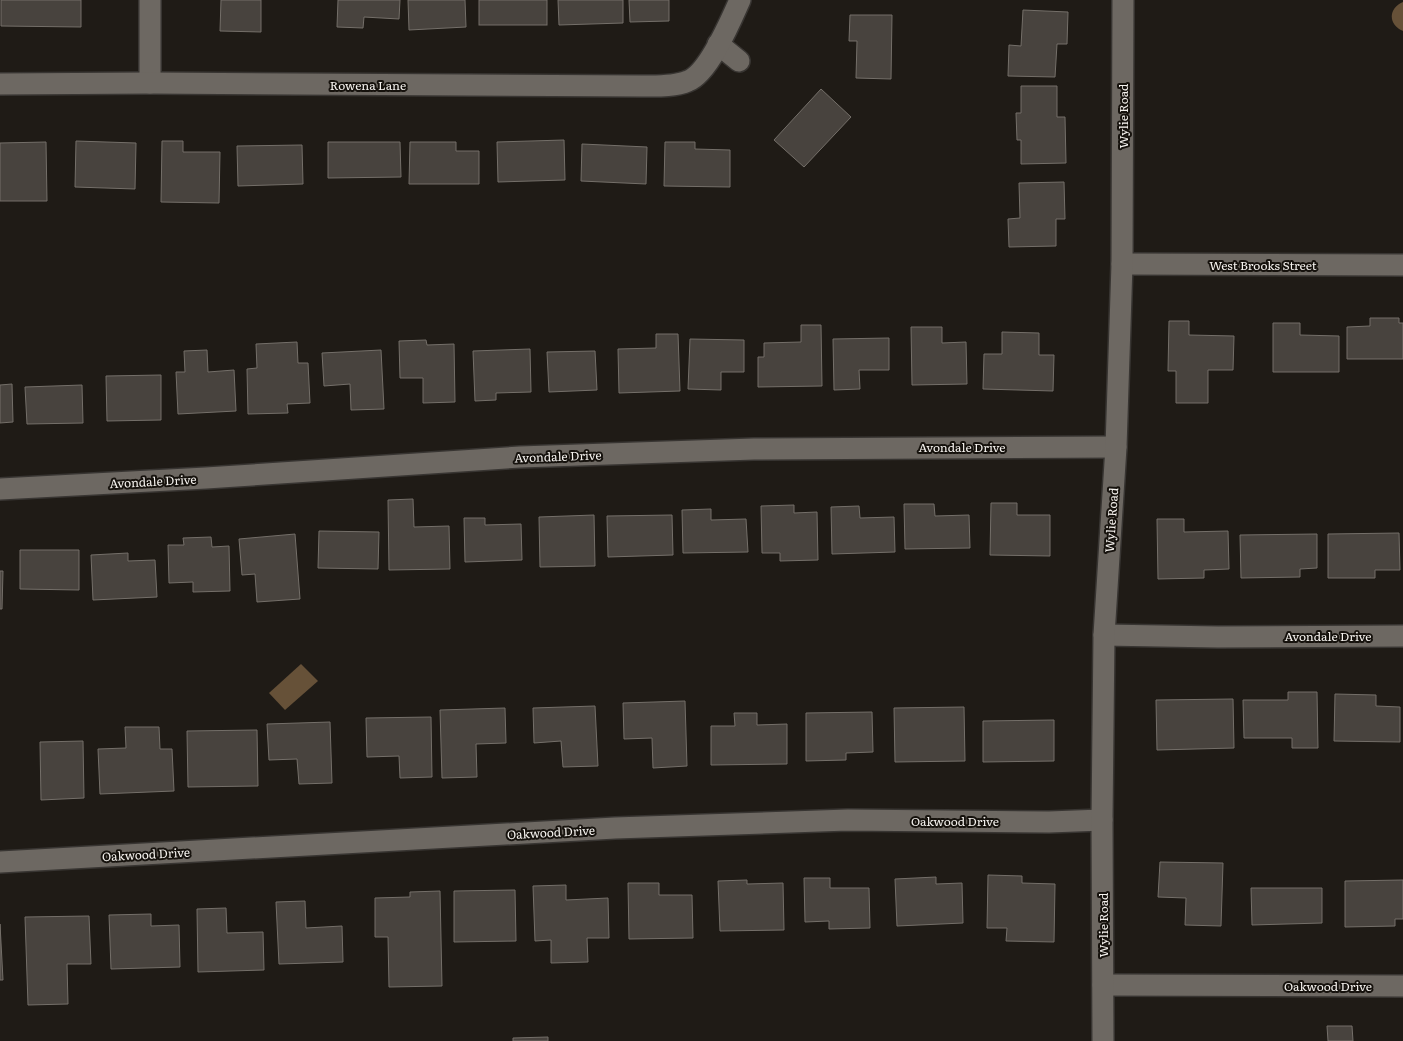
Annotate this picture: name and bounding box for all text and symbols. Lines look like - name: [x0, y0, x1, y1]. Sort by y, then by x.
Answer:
- street label: Rowena Lane: [330, 76, 406, 94]
- street label: Wylie Road: [1114, 83, 1132, 148]
- street label: West Brooks Street: [1209, 256, 1317, 274]
- street label: Avondale Drive: [918, 438, 1006, 456]
- street label: Avondale Drive: [514, 445, 602, 467]
- street label: Avondale Drive: [109, 470, 197, 492]
- street label: Wylie Road: [1100, 486, 1122, 553]
- street label: Avondale Drive: [1284, 627, 1372, 645]
- street label: Oakwood Drive: [911, 812, 999, 830]
- street label: Oakwood Drive: [506, 821, 596, 843]
- street label: Oakwood Drive: [101, 843, 191, 865]
- street label: Wylie Road: [1094, 892, 1112, 957]
- street label: Oakwood Drive: [1284, 977, 1372, 995]

